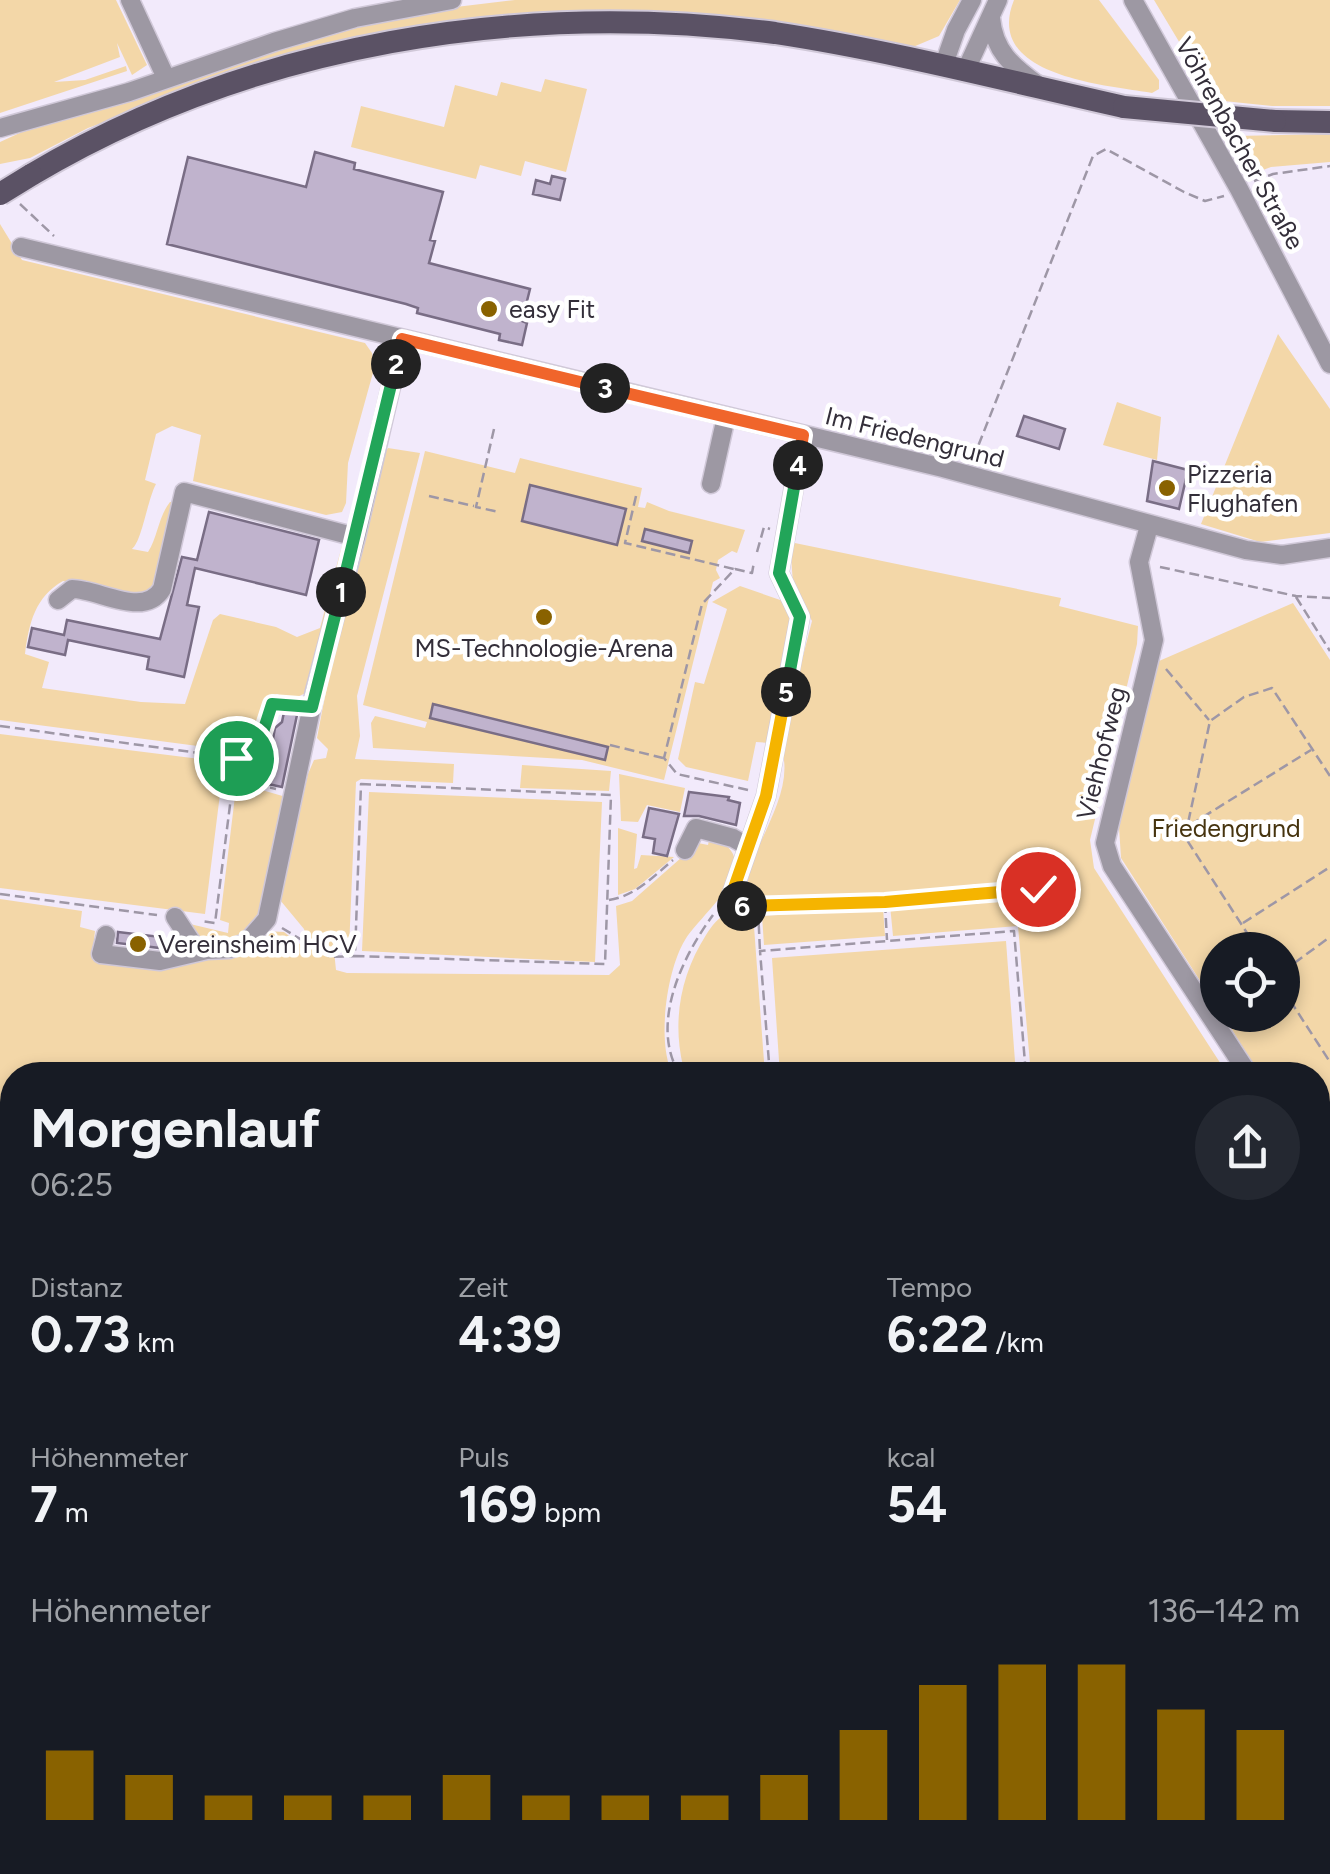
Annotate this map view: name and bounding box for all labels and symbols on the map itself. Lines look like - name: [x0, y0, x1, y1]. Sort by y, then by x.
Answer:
- street label: Vöhrenbacher Straße: [1169, 32, 1311, 254]
- place label: easy Fit: [509, 294, 595, 324]
- marker: easy Fit: [478, 298, 500, 320]
- pin: 2: [371, 339, 421, 389]
- pin: 3: [580, 363, 630, 413]
- street label: Im Friedengrund: [822, 400, 1008, 474]
- pin: 4: [773, 440, 823, 490]
- place label: Pizzeria Flughafen: [1187, 459, 1298, 518]
- marker: Pizzeria Flughafen: [1156, 477, 1178, 499]
- pin: 1: [316, 567, 366, 617]
- marker: MS-Technologie-Arena: [533, 606, 555, 628]
- place label: MS-Technologie-Arena: [414, 633, 674, 663]
- pin: 5: [761, 667, 811, 717]
- street label: Viehhofweg: [1070, 683, 1132, 823]
- pin: [194, 716, 279, 801]
- park label: Friedengrund: [1151, 813, 1301, 843]
- pin: [996, 847, 1081, 932]
- pin: 6: [717, 881, 767, 931]
- place label: Vereinsheim HCV: [158, 929, 357, 959]
- marker: Vereinsheim HCV: [127, 933, 149, 955]

